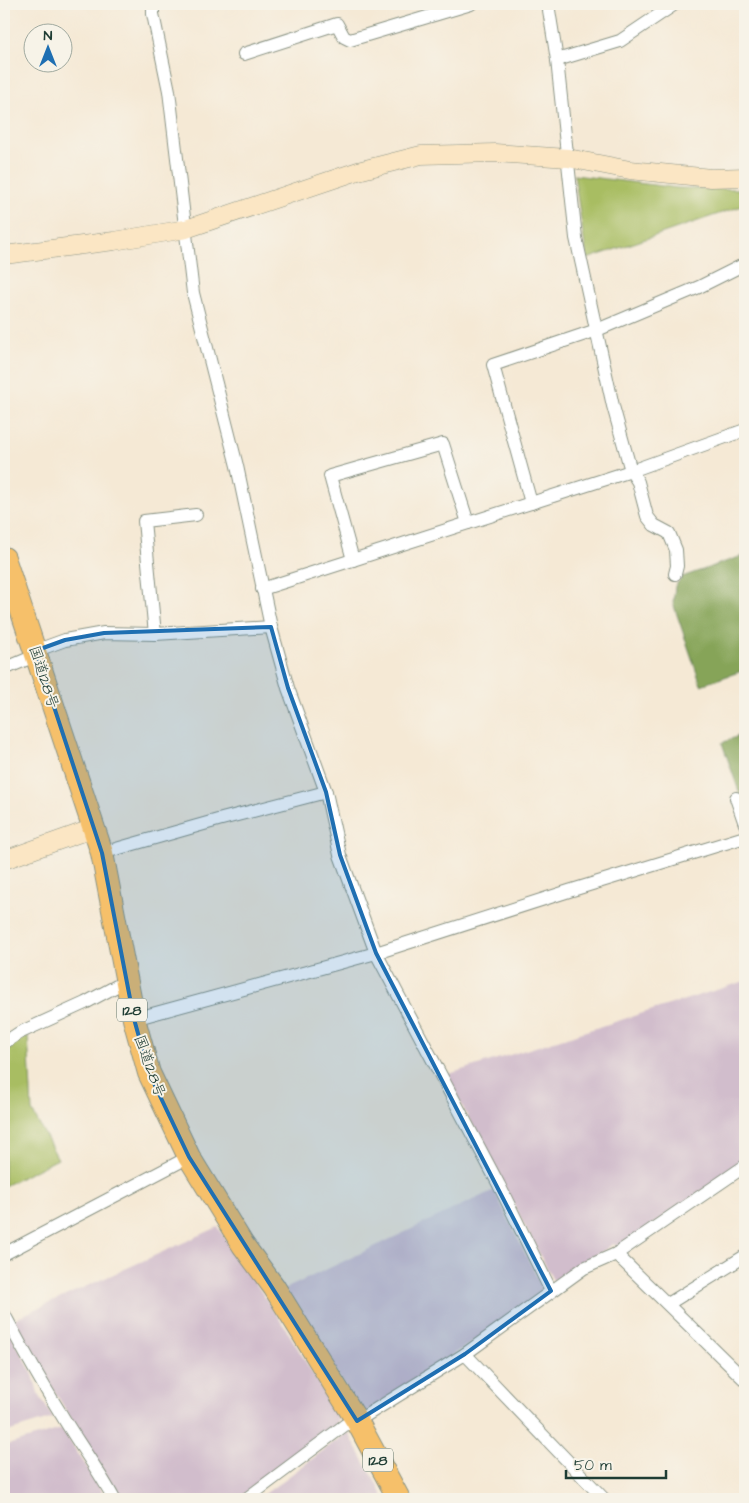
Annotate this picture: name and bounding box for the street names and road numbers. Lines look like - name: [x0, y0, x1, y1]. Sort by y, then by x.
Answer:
- street label: 国道128号: [23, 643, 64, 711]
- road number: 128: [117, 998, 147, 1022]
- street label: 国道128号: [129, 1032, 171, 1100]
- road number: 128: [363, 1448, 393, 1472]

